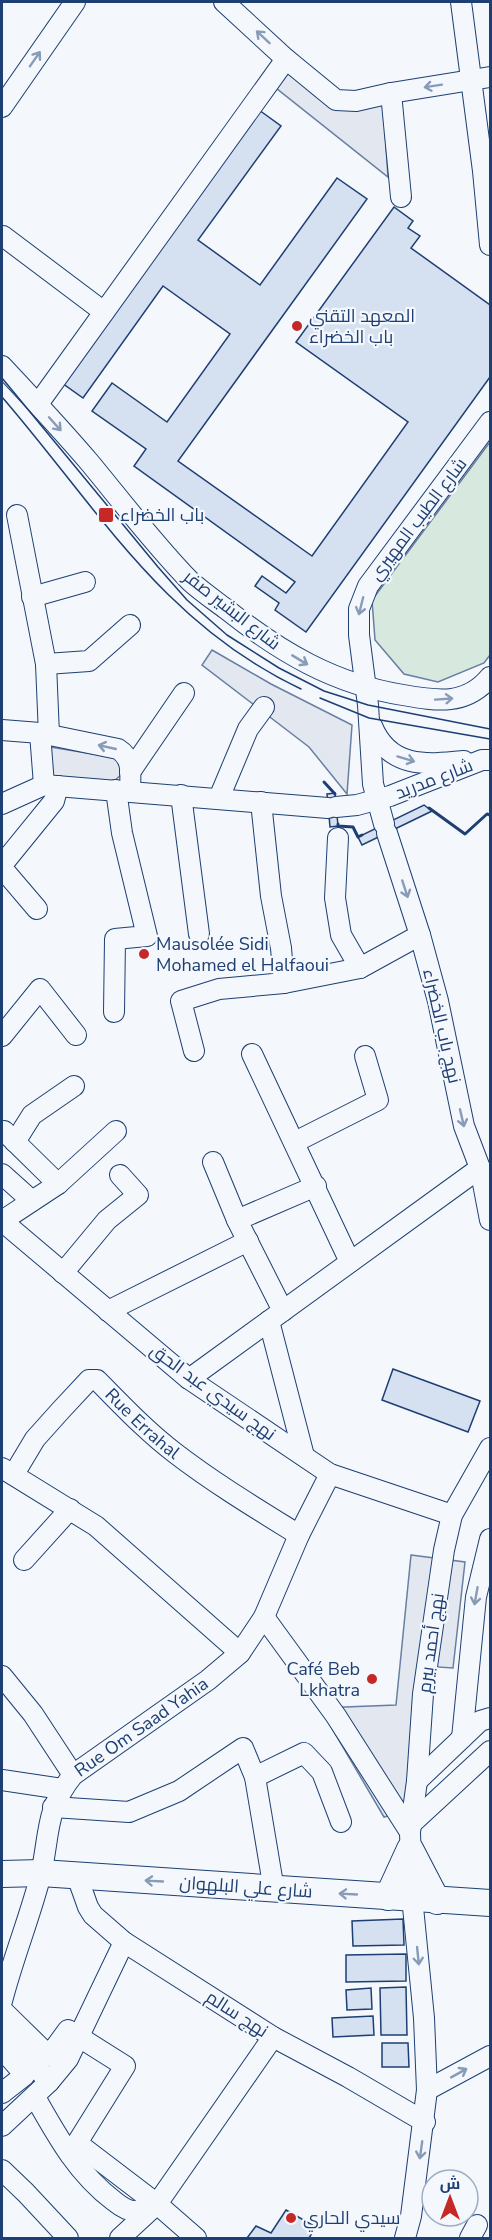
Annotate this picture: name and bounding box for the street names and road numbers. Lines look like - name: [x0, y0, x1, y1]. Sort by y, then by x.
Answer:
- street label: شارع الطيب المهيري: [364, 453, 474, 587]
- street label: شارع البشير صفر: [178, 564, 286, 655]
- street label: شارع مدريد: [392, 753, 476, 805]
- street label: نهج باب الخضراء: [417, 966, 467, 1086]
- street label: نهج سيدي عبد الحق: [144, 1338, 281, 1447]
- street label: Rue Errahal: [100, 1383, 186, 1465]
- street label: نهج أحمد بيرم: [412, 1592, 450, 1694]
- street label: Rue Om Saad Yahia: [70, 1672, 213, 1782]
- street label: شارع علي البلهوان: [178, 1870, 313, 1906]
- street label: نهج سالم: [201, 1985, 273, 2043]

